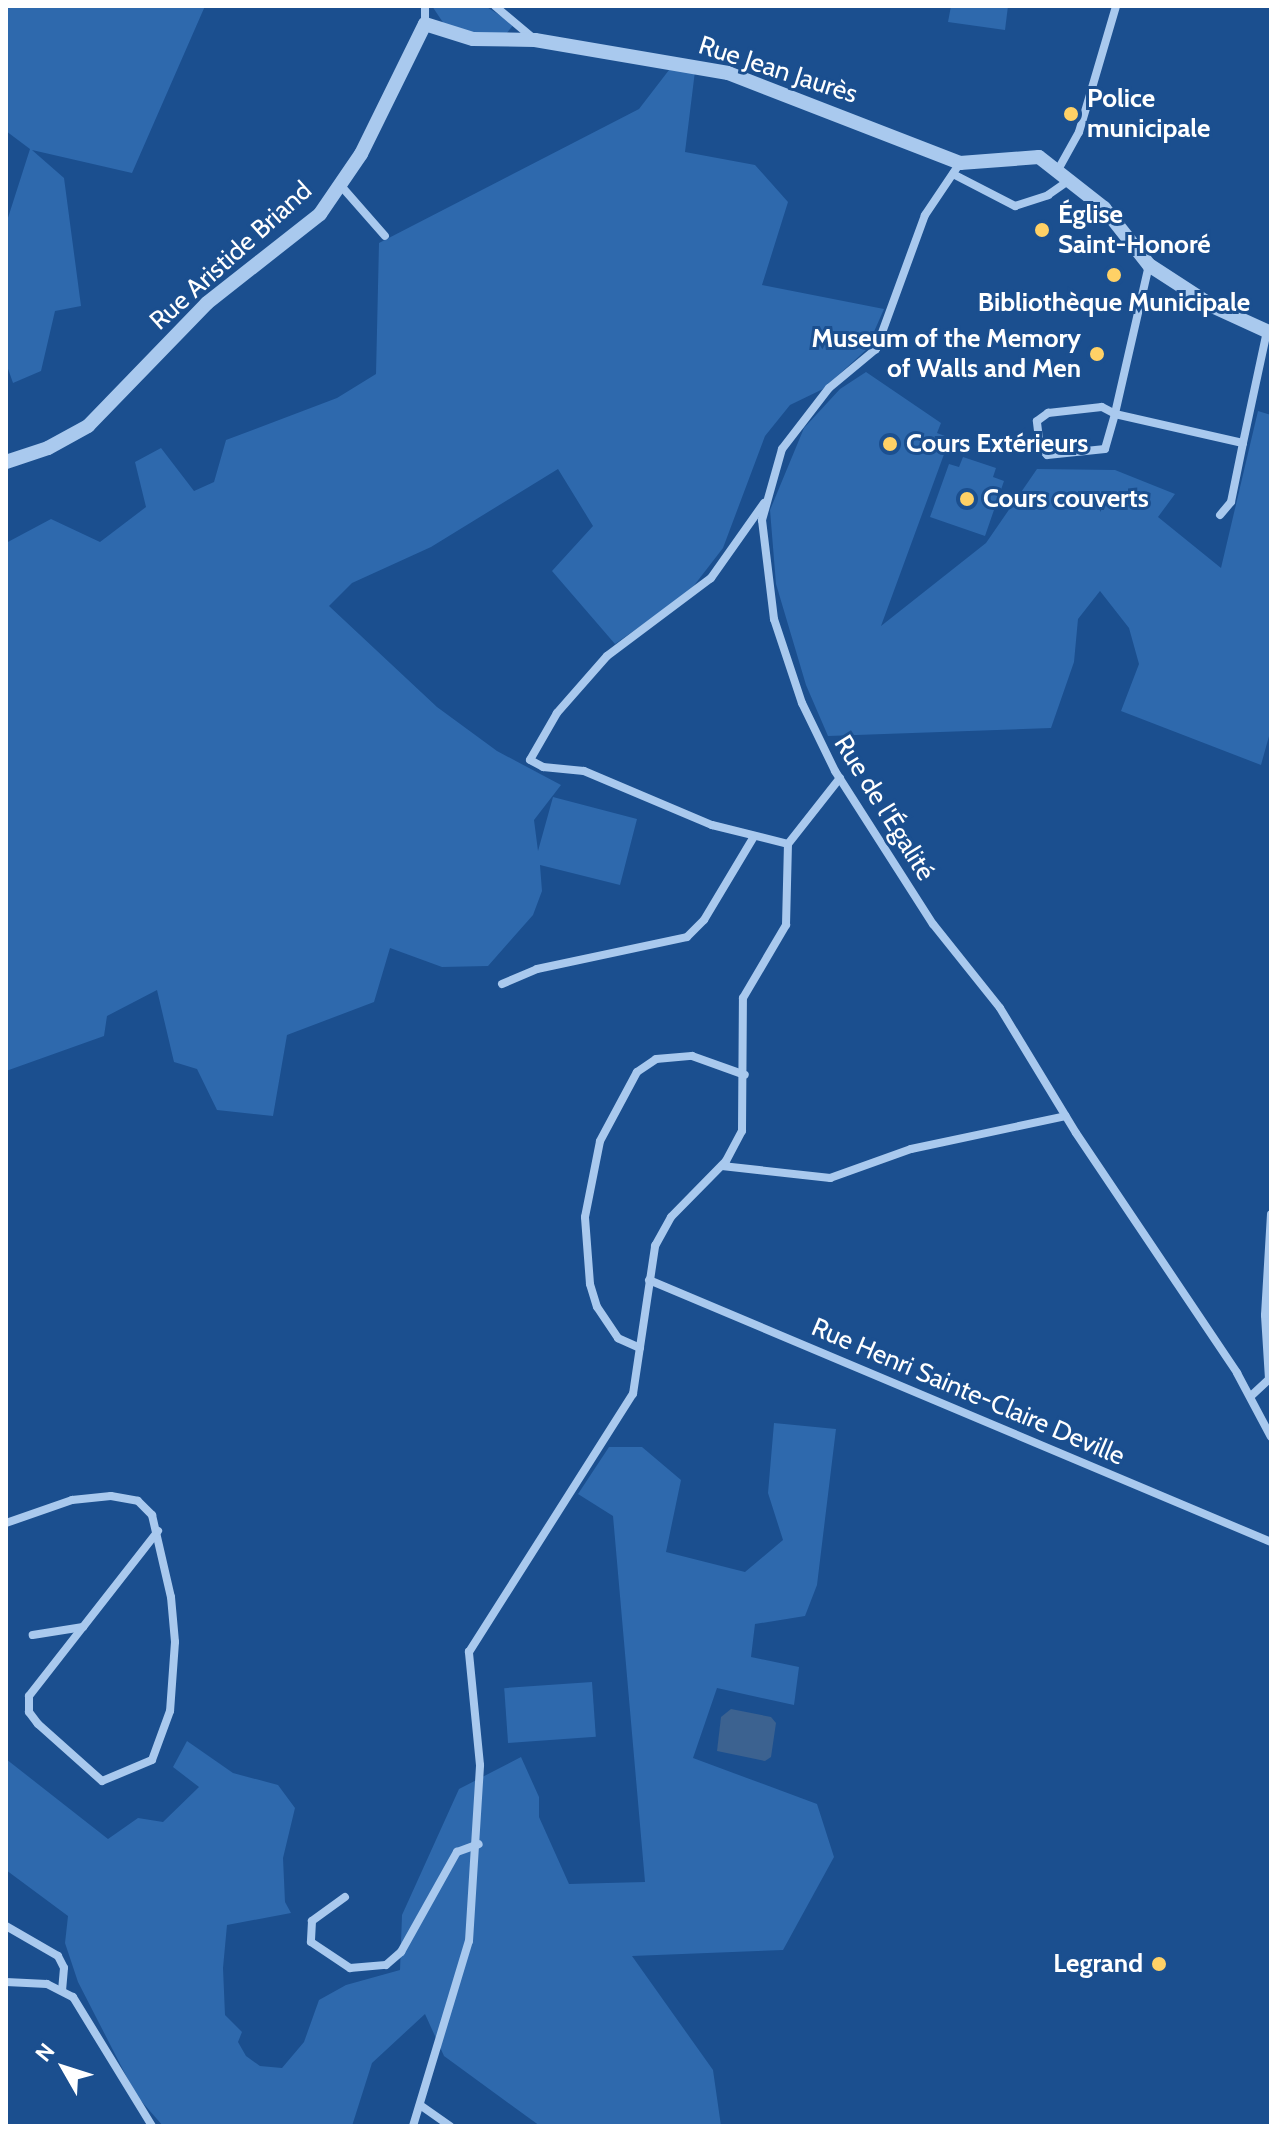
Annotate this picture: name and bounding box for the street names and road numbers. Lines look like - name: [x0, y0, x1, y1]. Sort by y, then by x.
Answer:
- street label: Rue Jean Jaurès: [695, 30, 861, 110]
- street label: Rue Aristide Briand: [144, 175, 318, 337]
- street label: Rue de l'Égalité: [827, 730, 941, 886]
- street label: Rue Henri Sainte-Claire Deville: [807, 1312, 1129, 1472]

